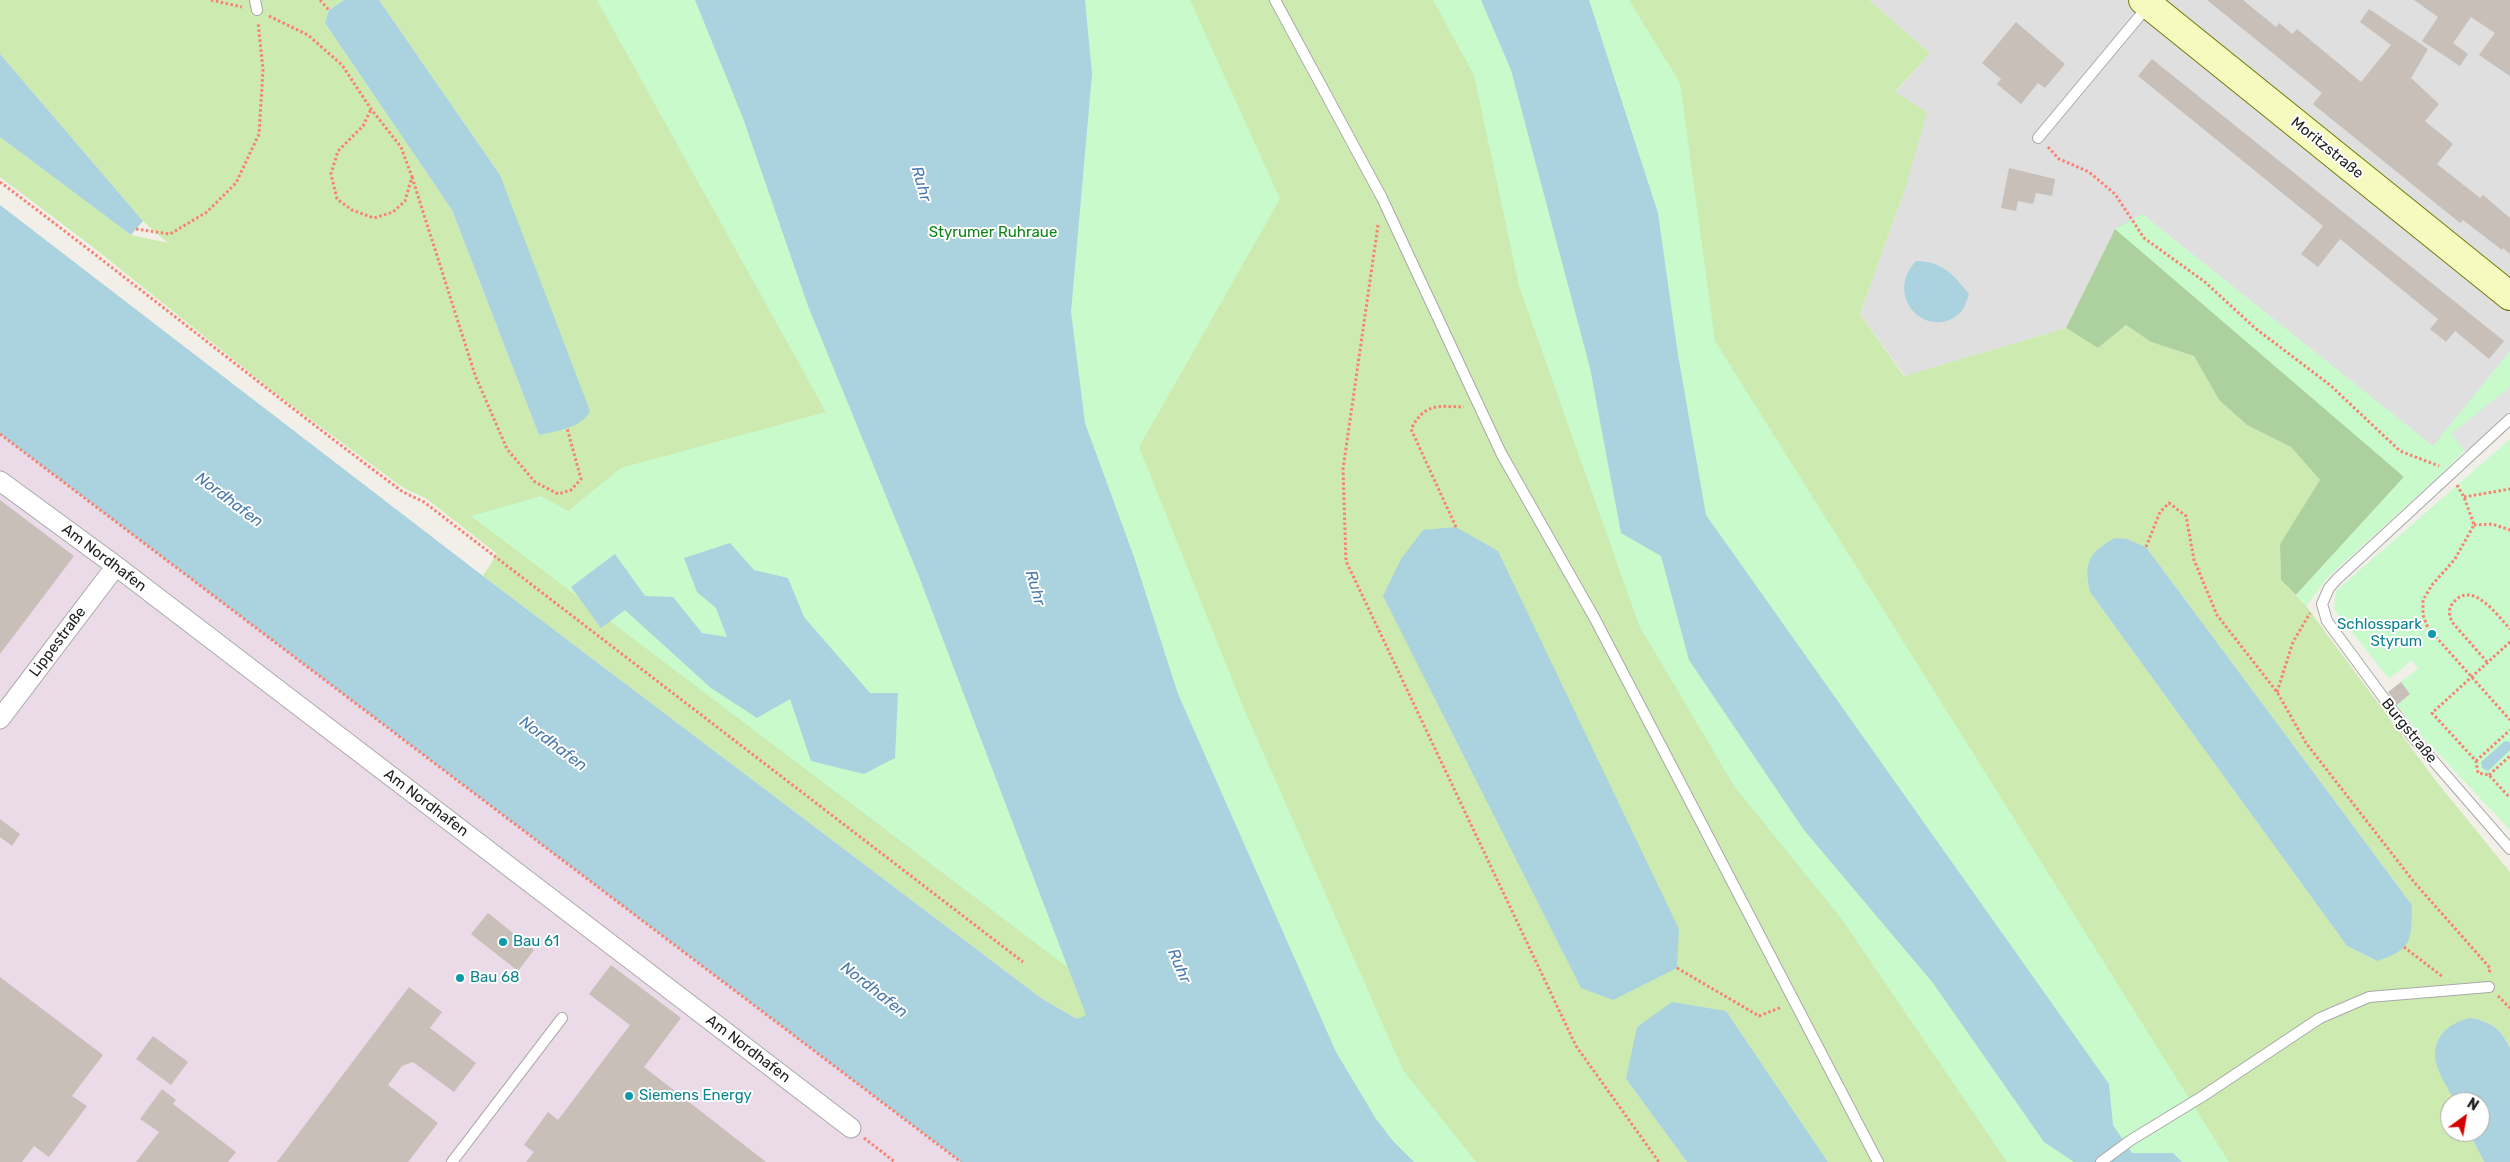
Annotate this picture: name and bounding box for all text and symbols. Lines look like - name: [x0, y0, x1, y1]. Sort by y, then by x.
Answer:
- street label: Moritzstraße: [2287, 113, 2367, 183]
- water label: Ruhr: [907, 164, 935, 204]
- park label: Styrumer Ruhraue: [929, 224, 1057, 242]
- water label: Nordhafen: [191, 468, 267, 532]
- street label: Am Nordhafen: [58, 520, 150, 596]
- water label: Ruhr: [1021, 568, 1049, 608]
- street label: Lippestraße: [26, 603, 90, 681]
- place label: Schlosspark Styrum: [2337, 616, 2422, 651]
- marker: Schlosspark Styrum: [2426, 628, 2438, 640]
- street label: Burgstraße: [2377, 695, 2441, 767]
- water label: Nordhafen: [515, 712, 591, 776]
- street label: Am Nordhafen: [380, 765, 472, 841]
- place label: Bau 61: [513, 933, 559, 951]
- marker: Bau 61: [497, 936, 509, 948]
- water label: Ruhr: [1163, 946, 1195, 986]
- water label: Nordhafen: [837, 958, 911, 1022]
- place label: Bau 68: [470, 969, 520, 987]
- marker: Bau 68: [454, 972, 466, 984]
- street label: Am Nordhafen: [702, 1011, 794, 1087]
- place label: Siemens Energy: [639, 1087, 752, 1105]
- marker: Siemens Energy: [623, 1090, 635, 1102]
- north arrow: [2440, 1092, 2490, 1142]
- text: N: [2464, 1095, 2481, 1115]

